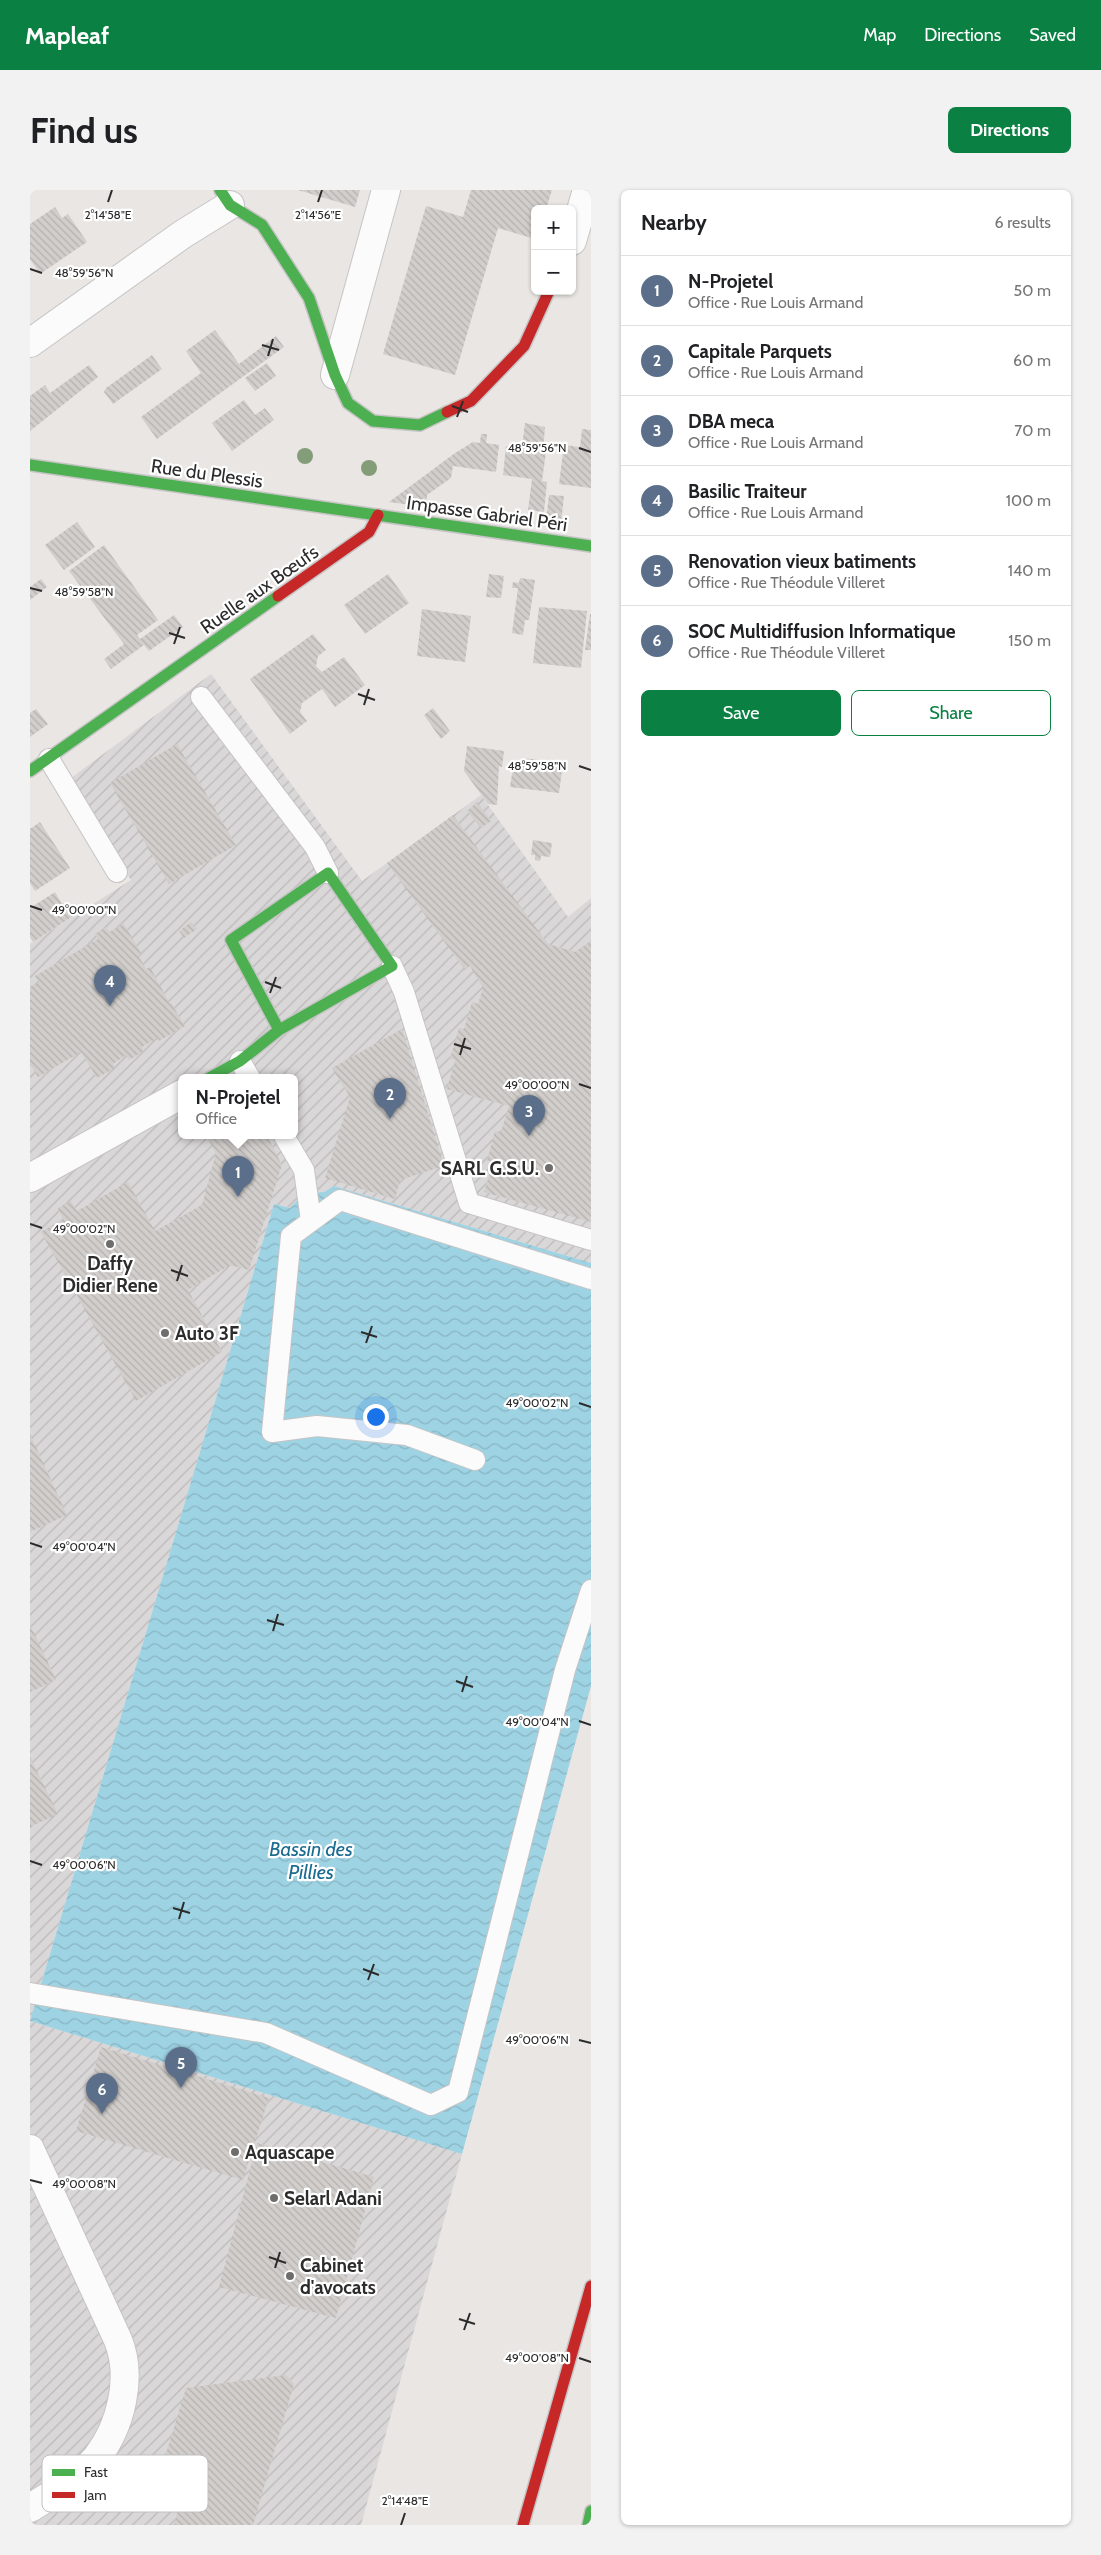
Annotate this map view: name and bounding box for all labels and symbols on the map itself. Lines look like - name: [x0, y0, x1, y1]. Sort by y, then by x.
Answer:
- text: 2°14'58"E: [85, 207, 132, 222]
- text: 2°14'56"E: [295, 207, 342, 222]
- text: 48°59'56"N: [55, 265, 113, 280]
- text: 48°59'56"N: [508, 440, 566, 455]
- street label: Rue du Plessis: [150, 454, 264, 493]
- street label: Impasse Gabriel Péri: [405, 491, 569, 536]
- street label: Ruelle aux Bœufs: [196, 540, 323, 639]
- text: 48°59'58"N: [54, 584, 114, 599]
- text: 48°59'58"N: [507, 758, 567, 773]
- text: 49°00'00"N: [51, 902, 117, 917]
- pin: 4: [94, 965, 126, 1006]
- text: 49°00'00"N: [504, 1077, 570, 1092]
- pin: 2: [374, 1078, 406, 1119]
- pin: 3: [513, 1095, 545, 1136]
- pin: 1: [222, 1156, 254, 1197]
- place label: SARL G.S.U.: [441, 1157, 539, 1180]
- marker: SARL G.S.U.: [543, 1162, 555, 1174]
- text: 49°00'02"N: [52, 1221, 116, 1236]
- marker: Daffy Didier Rene: [104, 1238, 116, 1250]
- place label: Daffy Didier Rene: [62, 1252, 158, 1297]
- place label: Auto 3F: [175, 1322, 239, 1345]
- marker: Auto 3F: [159, 1327, 171, 1339]
- text: 49°00'02"N: [505, 1395, 569, 1410]
- your location: [363, 1404, 389, 1430]
- text: 49°00'04"N: [52, 1539, 116, 1554]
- text: 49°00'04"N: [505, 1714, 569, 1729]
- water label: Bassin des Pillies: [269, 1837, 353, 1884]
- text: 49°00'06"N: [52, 1857, 116, 1872]
- text: 49°00'06"N: [505, 2032, 569, 2047]
- pin: 5: [165, 2047, 197, 2088]
- pin: 6: [86, 2073, 118, 2114]
- place label: Aquascape: [245, 2141, 334, 2164]
- marker: Aquascape: [229, 2146, 241, 2158]
- text: 49°00'08"N: [52, 2176, 116, 2191]
- place label: Selarl Adani: [284, 2187, 382, 2210]
- marker: Selarl Adani: [268, 2192, 280, 2204]
- place label: Cabinet d'avocats: [300, 2254, 376, 2299]
- marker: Cabinet d'avocats: [284, 2270, 296, 2282]
- text: 49°00'08"N: [505, 2350, 569, 2365]
- legend: [42, 2455, 208, 2512]
- text: Fast: [84, 2463, 108, 2481]
- text: Jam: [83, 2486, 106, 2504]
- text: 2°14'48"E: [381, 2493, 429, 2508]

